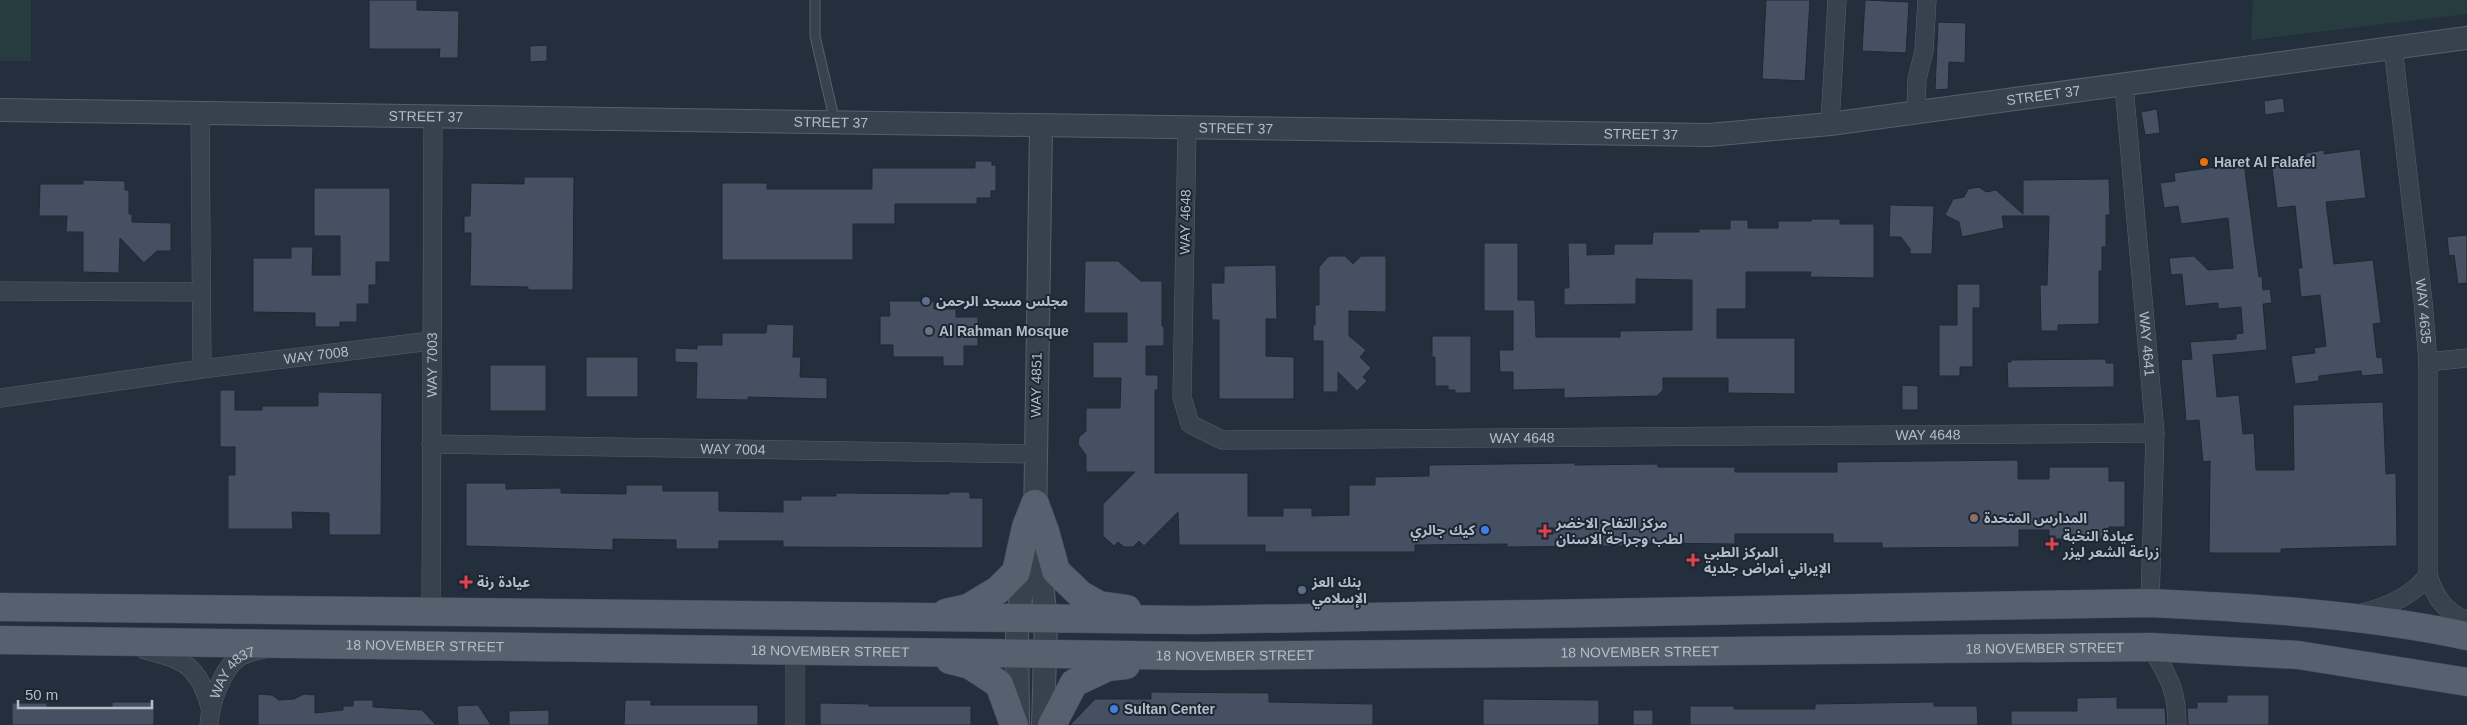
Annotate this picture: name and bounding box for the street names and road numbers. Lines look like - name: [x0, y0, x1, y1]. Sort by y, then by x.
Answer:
- street label: STREET 37: [2005, 82, 2082, 108]
- street label: STREET 37: [389, 108, 464, 125]
- street label: STREET 37: [794, 114, 868, 131]
- street label: STREET 37: [1198, 120, 1273, 137]
- street label: STREET 37: [1603, 125, 1678, 143]
- street label: WAY 4648: [1176, 189, 1194, 255]
- street label: WAY 4635: [2412, 278, 2434, 345]
- street label: WAY 4641: [2136, 311, 2158, 377]
- street label: WAY 7003: [424, 332, 440, 398]
- street label: WAY 7008: [283, 343, 350, 367]
- street label: WAY 4851: [1027, 352, 1045, 418]
- street label: WAY 4648: [1895, 426, 1961, 443]
- street label: WAY 4648: [1489, 430, 1555, 446]
- street label: WAY 7004: [700, 440, 766, 458]
- street label: 18 NOVEMBER STREET: [345, 637, 505, 655]
- street label: 18 NOVEMBER STREET: [1965, 639, 2125, 657]
- street label: 18 NOVEMBER STREET: [750, 642, 910, 660]
- street label: WAY 4837: [207, 643, 257, 701]
- street label: 18 NOVEMBER STREET: [1560, 643, 1720, 661]
- street label: 18 NOVEMBER STREET: [1155, 647, 1315, 664]

